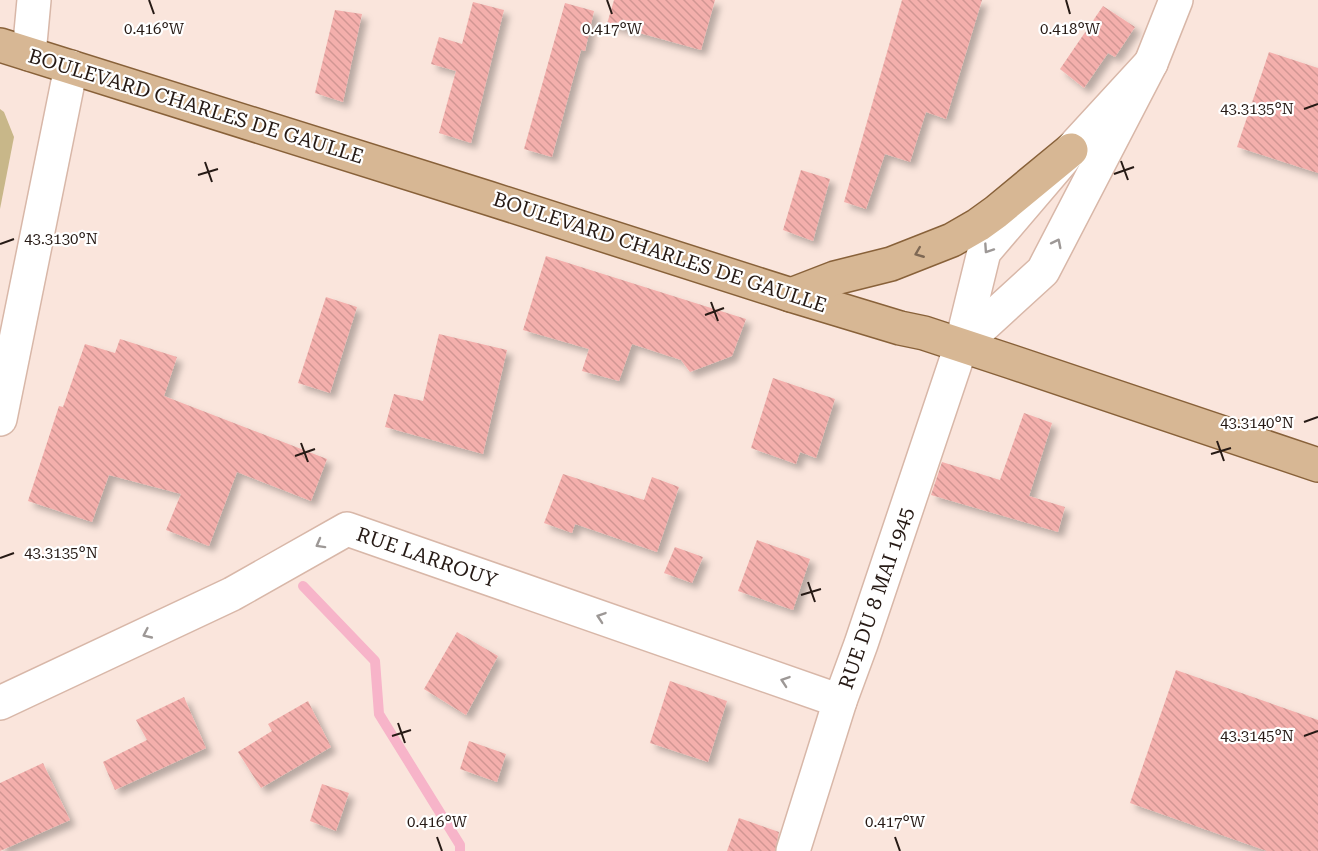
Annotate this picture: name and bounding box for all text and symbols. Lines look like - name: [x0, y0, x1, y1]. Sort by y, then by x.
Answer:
- text: 0.416°W: [124, 20, 185, 38]
- text: 0.417°W: [582, 20, 643, 38]
- text: 0.418°W: [1040, 20, 1101, 38]
- street label: BOULEVARD CHARLES DE GAULLE: [26, 43, 366, 169]
- text: 43.3135°N: [1220, 100, 1294, 118]
- street label: BOULEVARD CHARLES DE GAULLE: [490, 187, 830, 317]
- text: 43.3130°N: [24, 230, 98, 248]
- one-way arrow: [1050, 239, 1062, 250]
- one-way arrow: [984, 242, 995, 253]
- one-way arrow: [915, 246, 926, 258]
- text: 43.3140°N: [1220, 414, 1294, 432]
- street label: RUE DU 8 MAI 1945: [834, 504, 918, 692]
- street label: RUE LARROUY: [353, 522, 501, 592]
- one-way arrow: [316, 537, 326, 549]
- text: 43.3135°N: [24, 544, 98, 562]
- one-way arrow: [596, 612, 607, 625]
- one-way arrow: [142, 627, 153, 639]
- one-way arrow: [780, 676, 791, 689]
- text: 43.3145°N: [1220, 727, 1294, 745]
- text: 0.416°W: [407, 813, 468, 831]
- text: 0.417°W: [865, 813, 926, 831]

